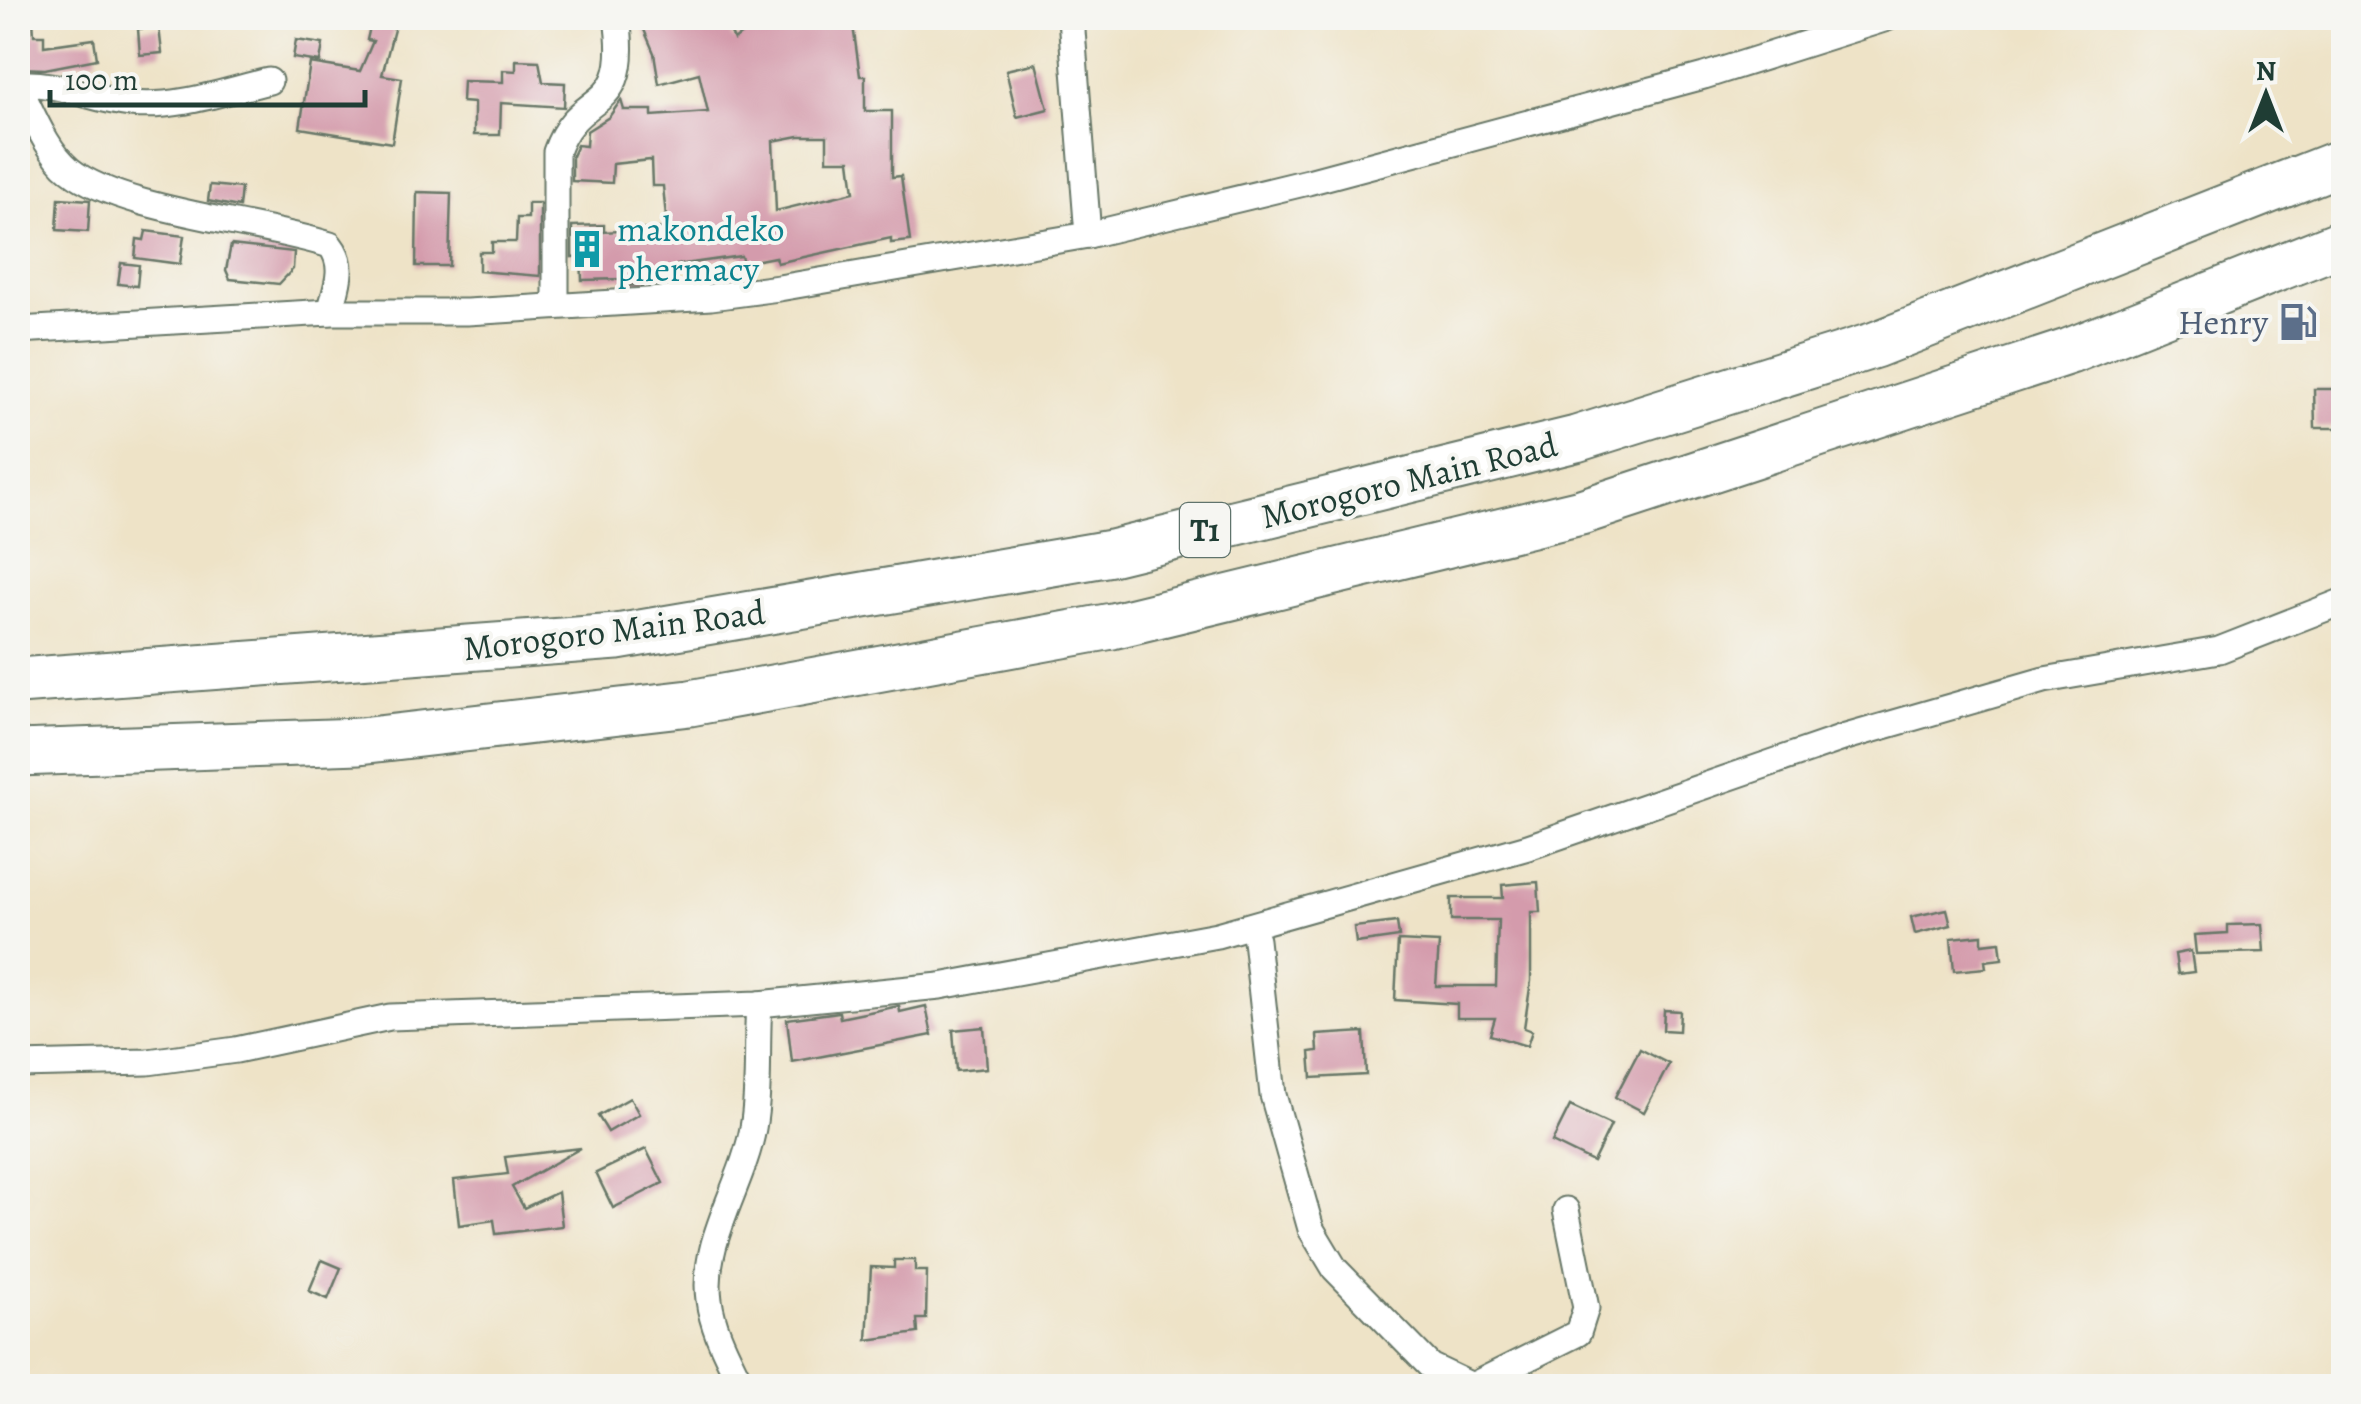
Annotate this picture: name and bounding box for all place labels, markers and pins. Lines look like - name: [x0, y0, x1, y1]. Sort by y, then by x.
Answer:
- place label: makondeko phermacy: [617, 205, 784, 293]
- building icon: makondeko phermacy: [566, 228, 608, 270]
- place label: Henry: [2178, 298, 2268, 346]
- fuel station icon: Henry: [2277, 301, 2319, 343]

